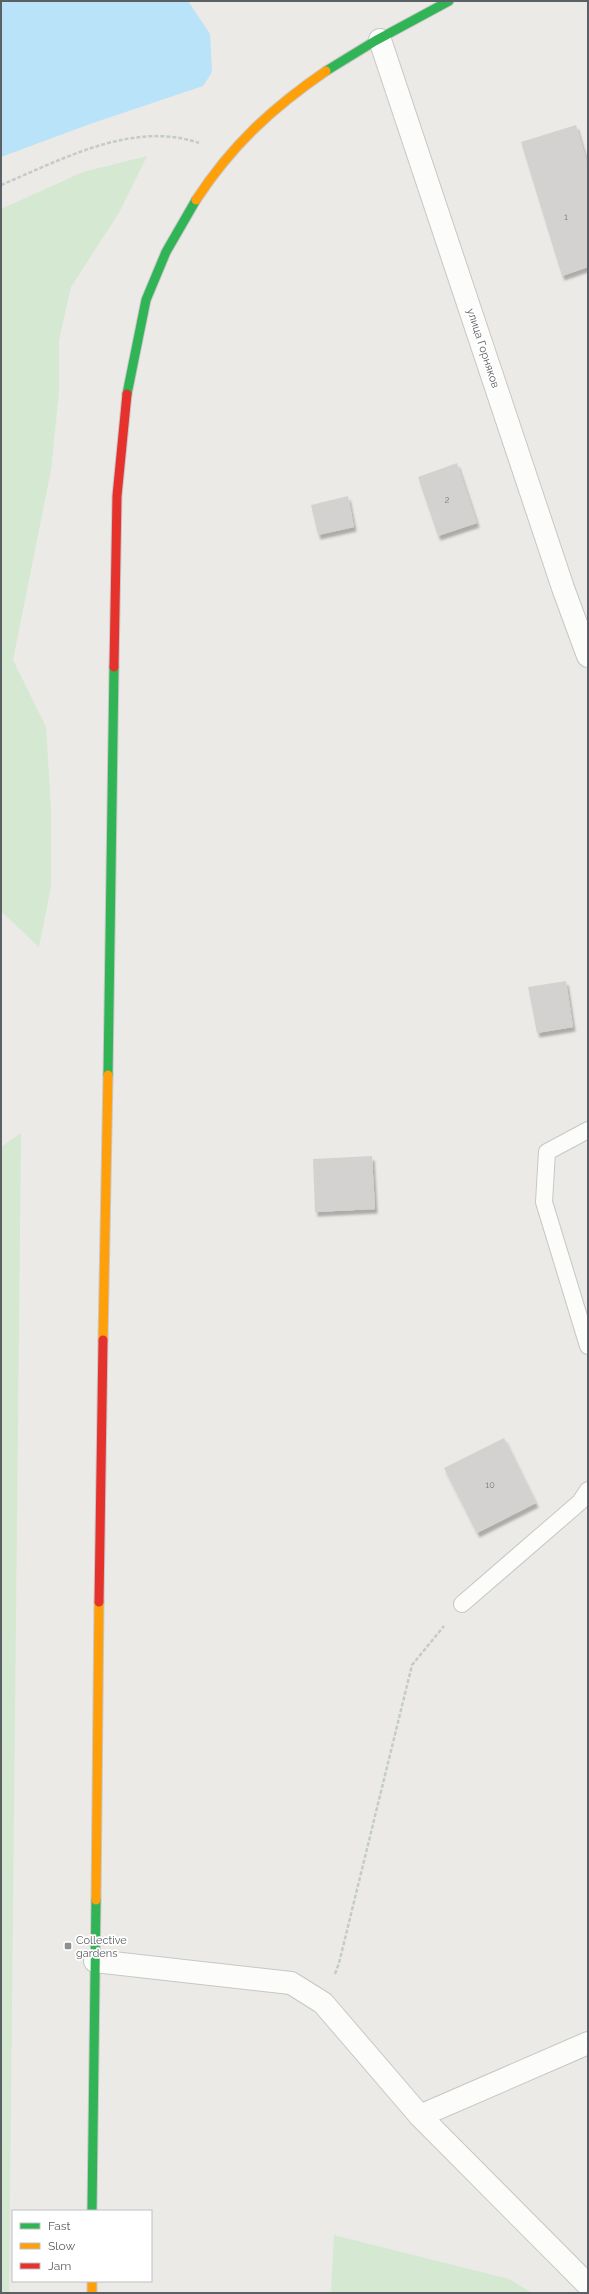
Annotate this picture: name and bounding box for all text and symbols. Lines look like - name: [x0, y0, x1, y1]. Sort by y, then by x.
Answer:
- house number: 1: [564, 212, 568, 222]
- street label: улица Горняков: [464, 307, 502, 390]
- house number: 2: [445, 495, 450, 505]
- house number: 10: [485, 1480, 495, 1490]
- place label: Collective gardens: [76, 1934, 127, 1960]
- marker: Collective gardens: [63, 1941, 73, 1951]
- legend: [12, 2210, 152, 2282]
- text: Fast: [48, 2219, 71, 2233]
- text: Slow: [48, 2239, 75, 2253]
- text: Jam: [48, 2259, 71, 2273]

